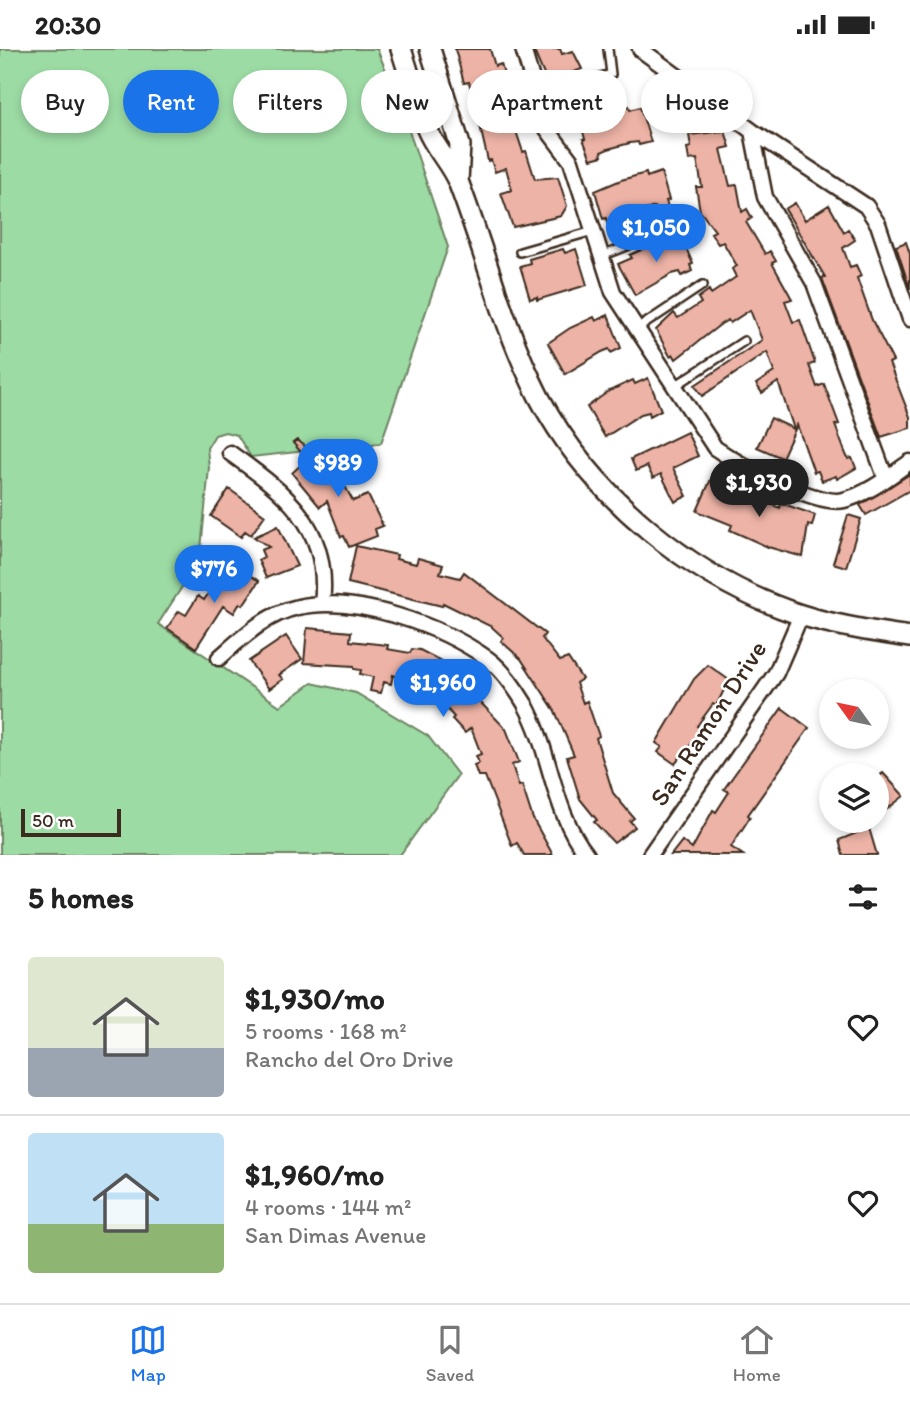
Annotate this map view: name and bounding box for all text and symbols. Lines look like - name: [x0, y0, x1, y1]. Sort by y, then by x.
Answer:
- text: 20:30: [35, 9, 101, 41]
- chip: Buy: [21, 70, 109, 133]
- chip: Rent: [123, 70, 219, 133]
- chip: Filters: [233, 70, 347, 133]
- chip: New: [361, 70, 453, 133]
- chip: Apartment: [467, 70, 627, 133]
- chip: House: [641, 70, 753, 133]
- pin: $1,050: [599, 205, 713, 264]
- text: $1,050: [622, 213, 690, 241]
- pin: $989: [297, 440, 379, 499]
- text: $989: [314, 448, 362, 476]
- pin: $1,930: [702, 459, 816, 519]
- text: $1,930: [726, 468, 792, 496]
- pin: $776: [173, 545, 255, 605]
- text: $776: [191, 554, 237, 582]
- street label: San Ramon Drive: [643, 634, 773, 812]
- pin: $1,960: [386, 659, 500, 719]
- text: $1,960: [410, 668, 476, 696]
- north arrow: [819, 679, 889, 749]
- map controls: [819, 679, 889, 833]
- button: layers: [819, 763, 889, 833]
- scale bar: [21, 806, 121, 838]
- text: 50 m: [32, 809, 74, 832]
- icon: filters: [844, 878, 882, 916]
- text: 5 homes: [28, 879, 134, 916]
- text: $1,930/mo: [245, 980, 385, 1017]
- icon: home: [84, 985, 168, 1069]
- icon: heart: [844, 1008, 882, 1046]
- text: 5 rooms · 168 m²: [245, 1017, 407, 1045]
- text: Rancho del Oro Drive: [245, 1045, 454, 1073]
- text: $1,960/mo: [245, 1156, 384, 1193]
- icon: home: [84, 1161, 168, 1245]
- icon: heart: [844, 1184, 882, 1222]
- text: 4 rooms · 144 m²: [245, 1193, 411, 1221]
- text: San Dimas Avenue: [245, 1221, 426, 1249]
- tab: Map: [129, 1321, 167, 1386]
- tab: Saved: [426, 1321, 474, 1386]
- tab: Home: [733, 1321, 781, 1386]

